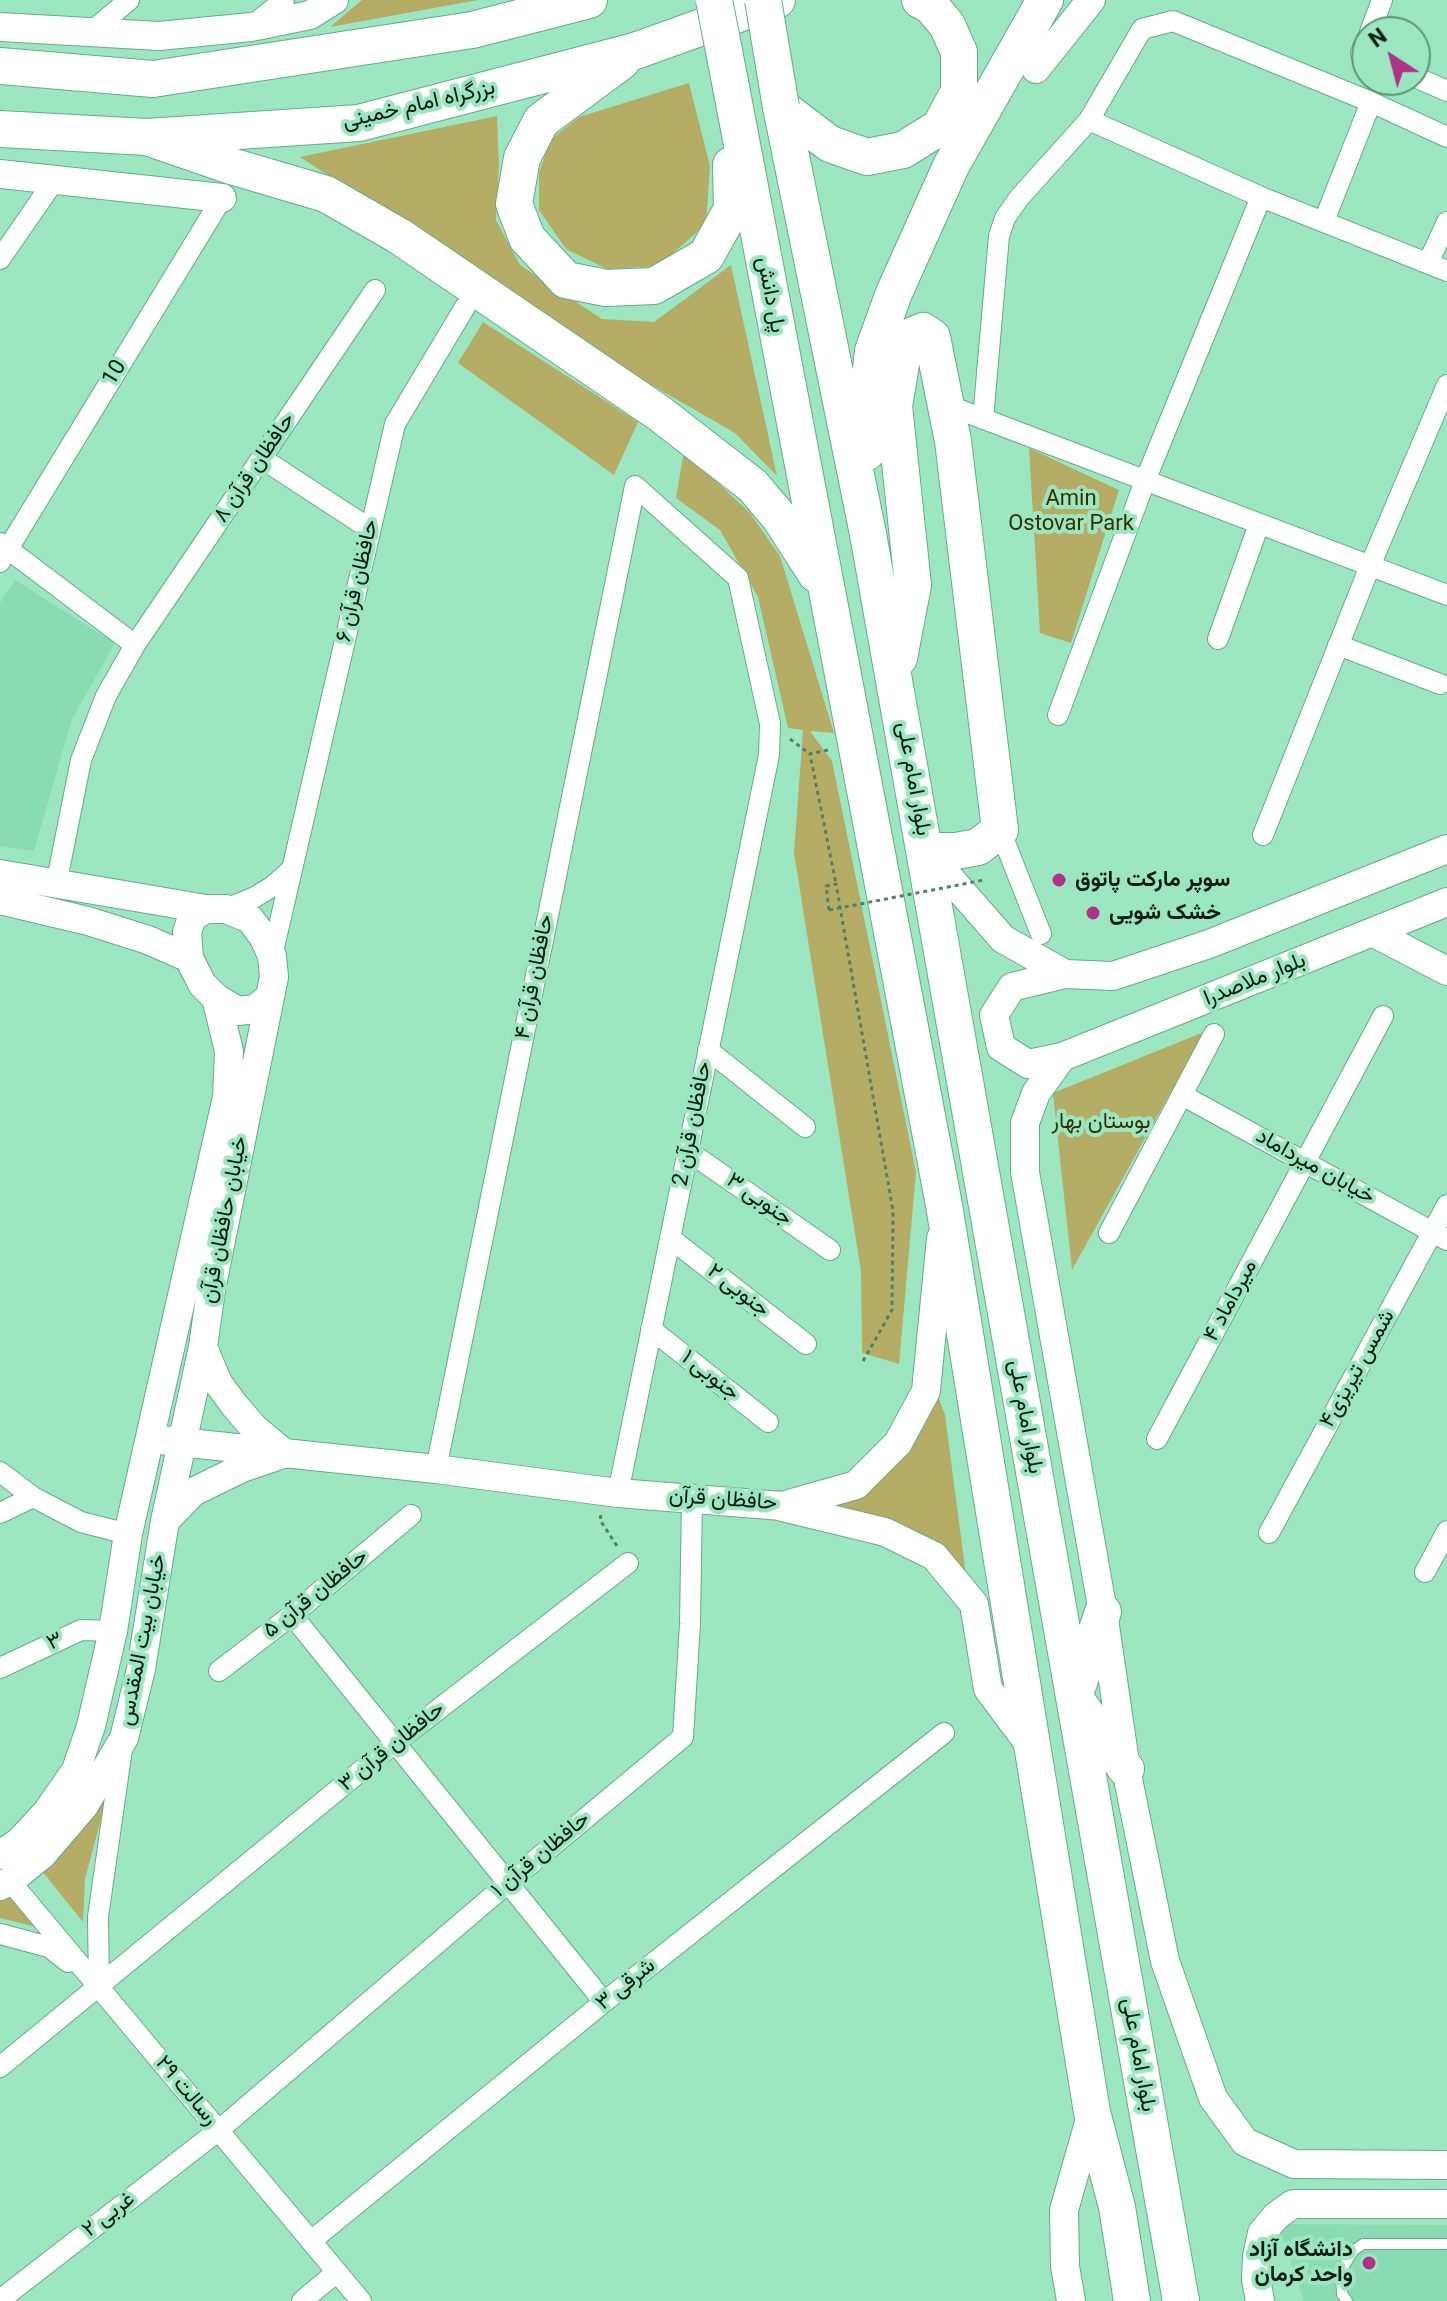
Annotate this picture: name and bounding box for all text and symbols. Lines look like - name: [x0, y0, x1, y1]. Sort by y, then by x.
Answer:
- north arrow: [1351, 16, 1431, 96]
- text: N: [1364, 23, 1391, 52]
- street label: بزرگراه امام خمینی: [340, 75, 498, 135]
- street label: پل دانش: [750, 255, 790, 335]
- street label: 10: [97, 356, 133, 390]
- street label: حافظان قرآن ۸: [209, 408, 301, 528]
- park label: Amin Ostovar Park: [1008, 486, 1134, 538]
- street label: حافظان قرآن ۶: [331, 517, 385, 645]
- street label: بلوار امام علی: [890, 720, 936, 838]
- place label: سوپر مارکت پاتوق: [1075, 867, 1230, 893]
- marker: سوپر مارکت پاتوق: [1050, 871, 1068, 889]
- place label: خشک شویی: [1109, 900, 1221, 926]
- marker: خشک شویی: [1084, 904, 1102, 922]
- street label: حافظان قرآن ۴: [510, 912, 560, 1042]
- street label: بلوار ملاصدرا: [1200, 948, 1310, 1012]
- street label: حافظان قرآن 2: [668, 1059, 718, 1189]
- park label: بوستان بهار: [1052, 1109, 1150, 1135]
- street label: خیابان میرداماد: [1251, 1123, 1379, 1211]
- street label: خیابان حافظان قرآن: [196, 1134, 254, 1306]
- street label: جنوبی ۳: [721, 1168, 797, 1232]
- street label: میرداماد ۴: [1198, 1256, 1264, 1346]
- street label: جنوبی ۲: [702, 1259, 774, 1323]
- street label: شمس تیریزی۴: [1315, 1305, 1401, 1433]
- street label: جنوبی ۱: [676, 1345, 744, 1407]
- street label: بلوار امام علی: [1002, 1358, 1048, 1476]
- street label: حافظان قرآن: [668, 1483, 778, 1517]
- street label: حافظان قرآن ۵: [258, 1544, 374, 1644]
- street label: خیابان بیت المقدس: [113, 1552, 173, 1728]
- street label: ۳: [43, 1627, 67, 1657]
- street label: حافظان قرآن ۳: [334, 1696, 450, 1798]
- street label: حافظان قرآن ۱: [486, 1806, 596, 1904]
- street label: ۳ شرقی: [591, 1953, 661, 2017]
- street label: بلوار امام علی: [1115, 1996, 1161, 2114]
- street label: رسالت ۲۹: [149, 2051, 223, 2131]
- street label: ۲ غربی: [78, 2186, 140, 2244]
- place label: دانشگاه آزاد واحد کرمان: [1249, 2237, 1353, 2288]
- marker: دانشگاه آزاد واحد کرمان: [1360, 2254, 1378, 2272]

